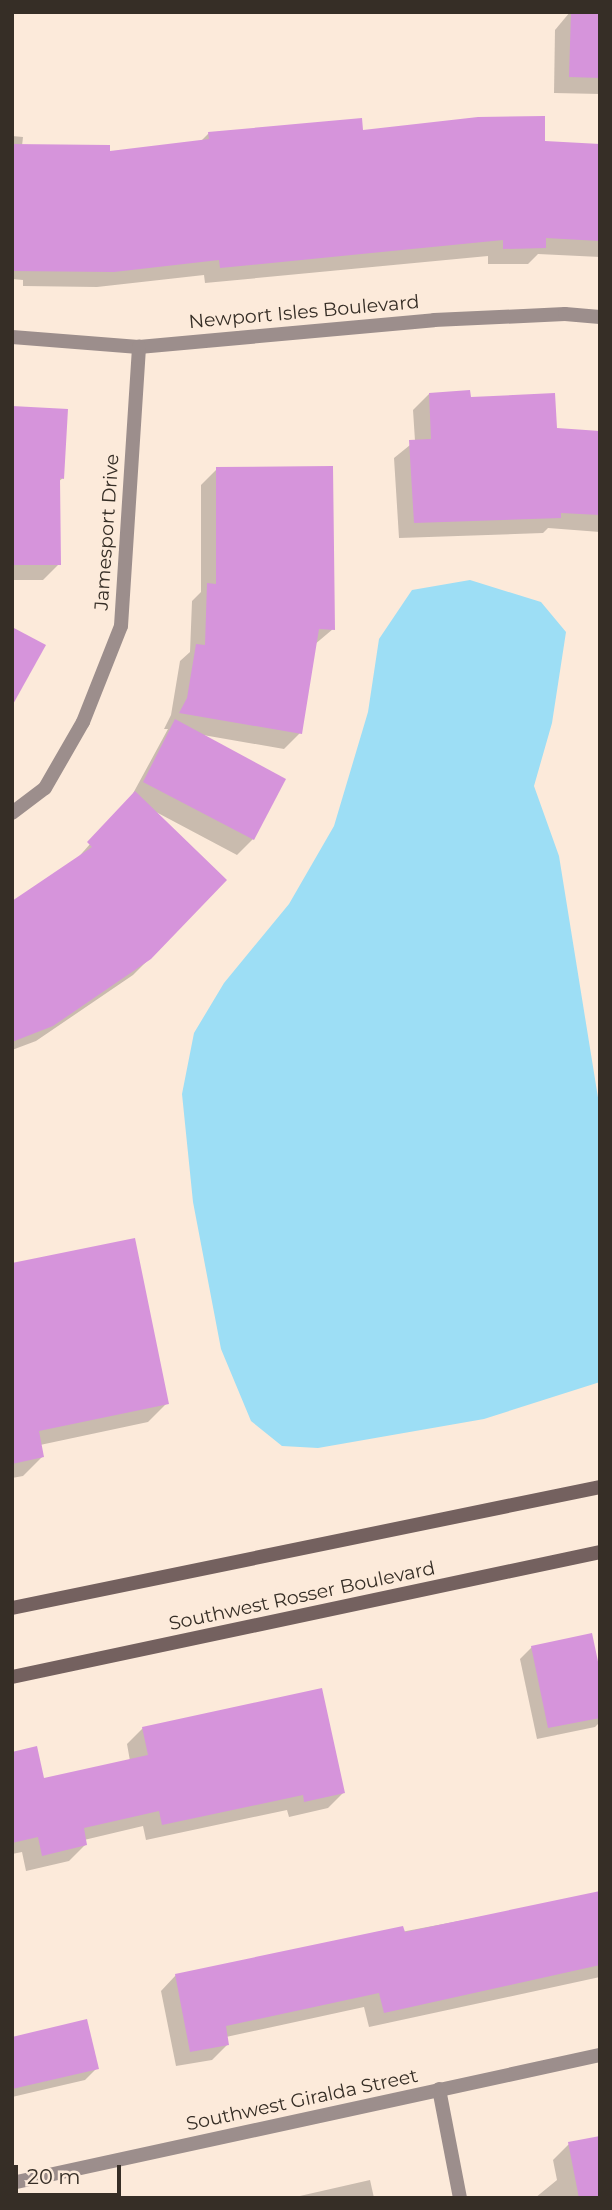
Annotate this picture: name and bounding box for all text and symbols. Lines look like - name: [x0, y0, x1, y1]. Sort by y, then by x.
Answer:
- street label: Newport Isles Boulevard: [188, 291, 420, 333]
- street label: Jamesport Drive: [90, 453, 124, 611]
- street label: Southwest Rosser Boulevard: [167, 1557, 437, 1635]
- street label: Southwest Giralda Street: [184, 2064, 420, 2136]
- scale bar: [18, 2150, 124, 2194]
- text: 20 m: [27, 2164, 81, 2189]

